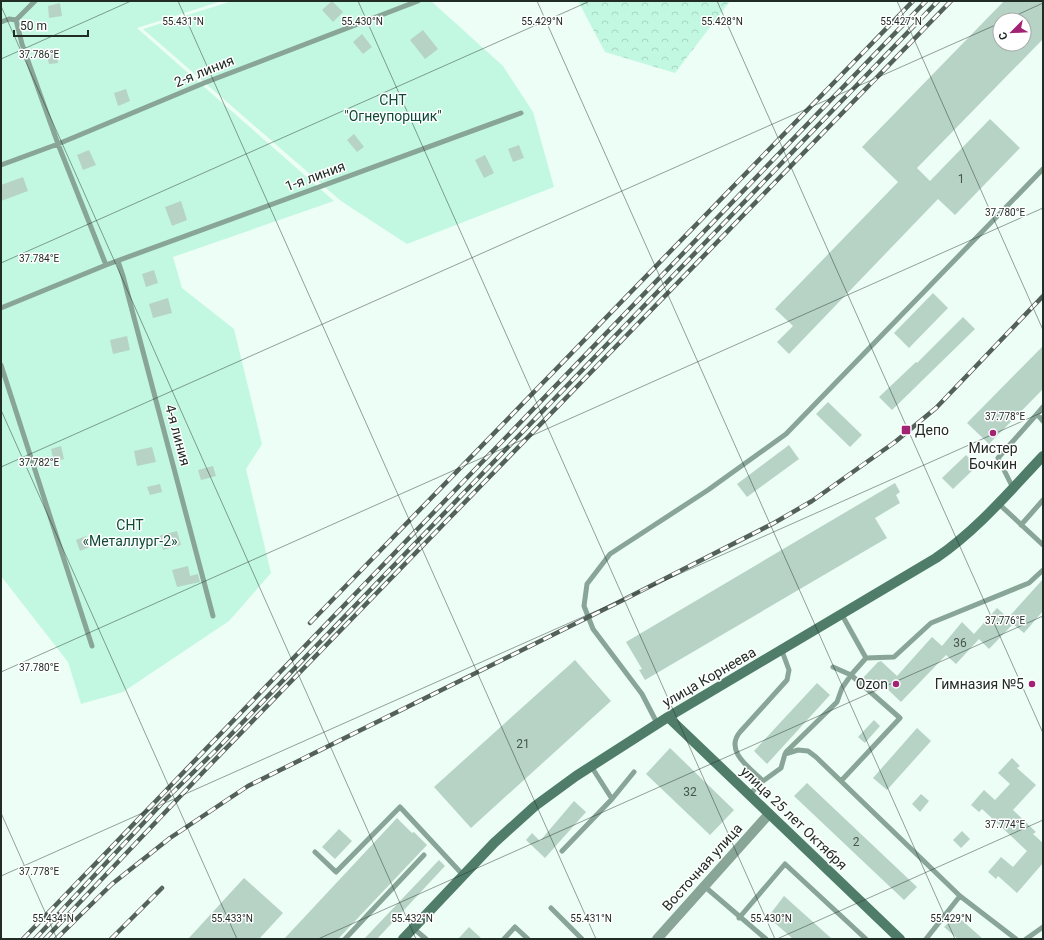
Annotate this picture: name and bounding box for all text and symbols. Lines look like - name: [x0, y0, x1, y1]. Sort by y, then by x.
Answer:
- scale bar: [14, 12, 88, 38]
- north arrow: [992, 12, 1032, 52]
- text: 55.431°N: [162, 16, 204, 27]
- text: 55.430°N: [341, 16, 383, 27]
- text: 55.429°N: [521, 16, 563, 27]
- text: 55.428°N: [701, 16, 743, 27]
- text: 55.427°N: [880, 16, 922, 27]
- text: 50 m: [20, 19, 47, 33]
- text: С: [996, 30, 1011, 42]
- text: 37.786°E: [19, 49, 59, 60]
- street label: 2-я линия: [172, 52, 236, 90]
- park label: СНТ "Огнеупорщик": [344, 92, 442, 124]
- street label: 1-я линия: [283, 158, 347, 194]
- house number: 1: [958, 172, 964, 186]
- text: 37.780°E: [985, 207, 1025, 218]
- text: 37.784°E: [19, 253, 59, 264]
- street label: 4-я линия: [162, 403, 194, 467]
- text: 37.778°E: [985, 411, 1025, 422]
- place label: Депо: [915, 422, 949, 438]
- marker: Депо: [900, 424, 912, 436]
- marker: Мистер Бочкин: [988, 428, 998, 438]
- place label: Мистер Бочкин: [968, 440, 1018, 472]
- text: 37.782°E: [19, 457, 59, 468]
- park label: СНТ «Металлург-2»: [82, 517, 178, 549]
- text: 37.776°E: [985, 615, 1025, 626]
- house number: 36: [953, 636, 967, 650]
- street label: улица Корнеева: [659, 644, 759, 710]
- text: 37.780°E: [19, 662, 59, 673]
- place label: Ozon: [856, 676, 888, 692]
- place label: Гимназия №5: [935, 676, 1024, 692]
- marker: Ozon: [891, 679, 901, 689]
- marker: Гимназия №5: [1027, 679, 1037, 689]
- house number: 21: [516, 737, 530, 751]
- street label: улица 25 лет Октября: [738, 763, 850, 873]
- house number: 32: [683, 785, 697, 799]
- text: 37.774°E: [985, 819, 1025, 830]
- street label: Восточная улица: [659, 820, 745, 914]
- house number: 2: [853, 835, 860, 849]
- text: 37.778°E: [19, 866, 59, 877]
- text: 55.434°N: [32, 913, 74, 924]
- text: 55.433°N: [211, 913, 253, 924]
- text: 55.432°N: [391, 913, 433, 924]
- text: 55.431°N: [570, 913, 612, 924]
- text: 55.430°N: [750, 913, 792, 924]
- text: 55.429°N: [930, 913, 972, 924]

